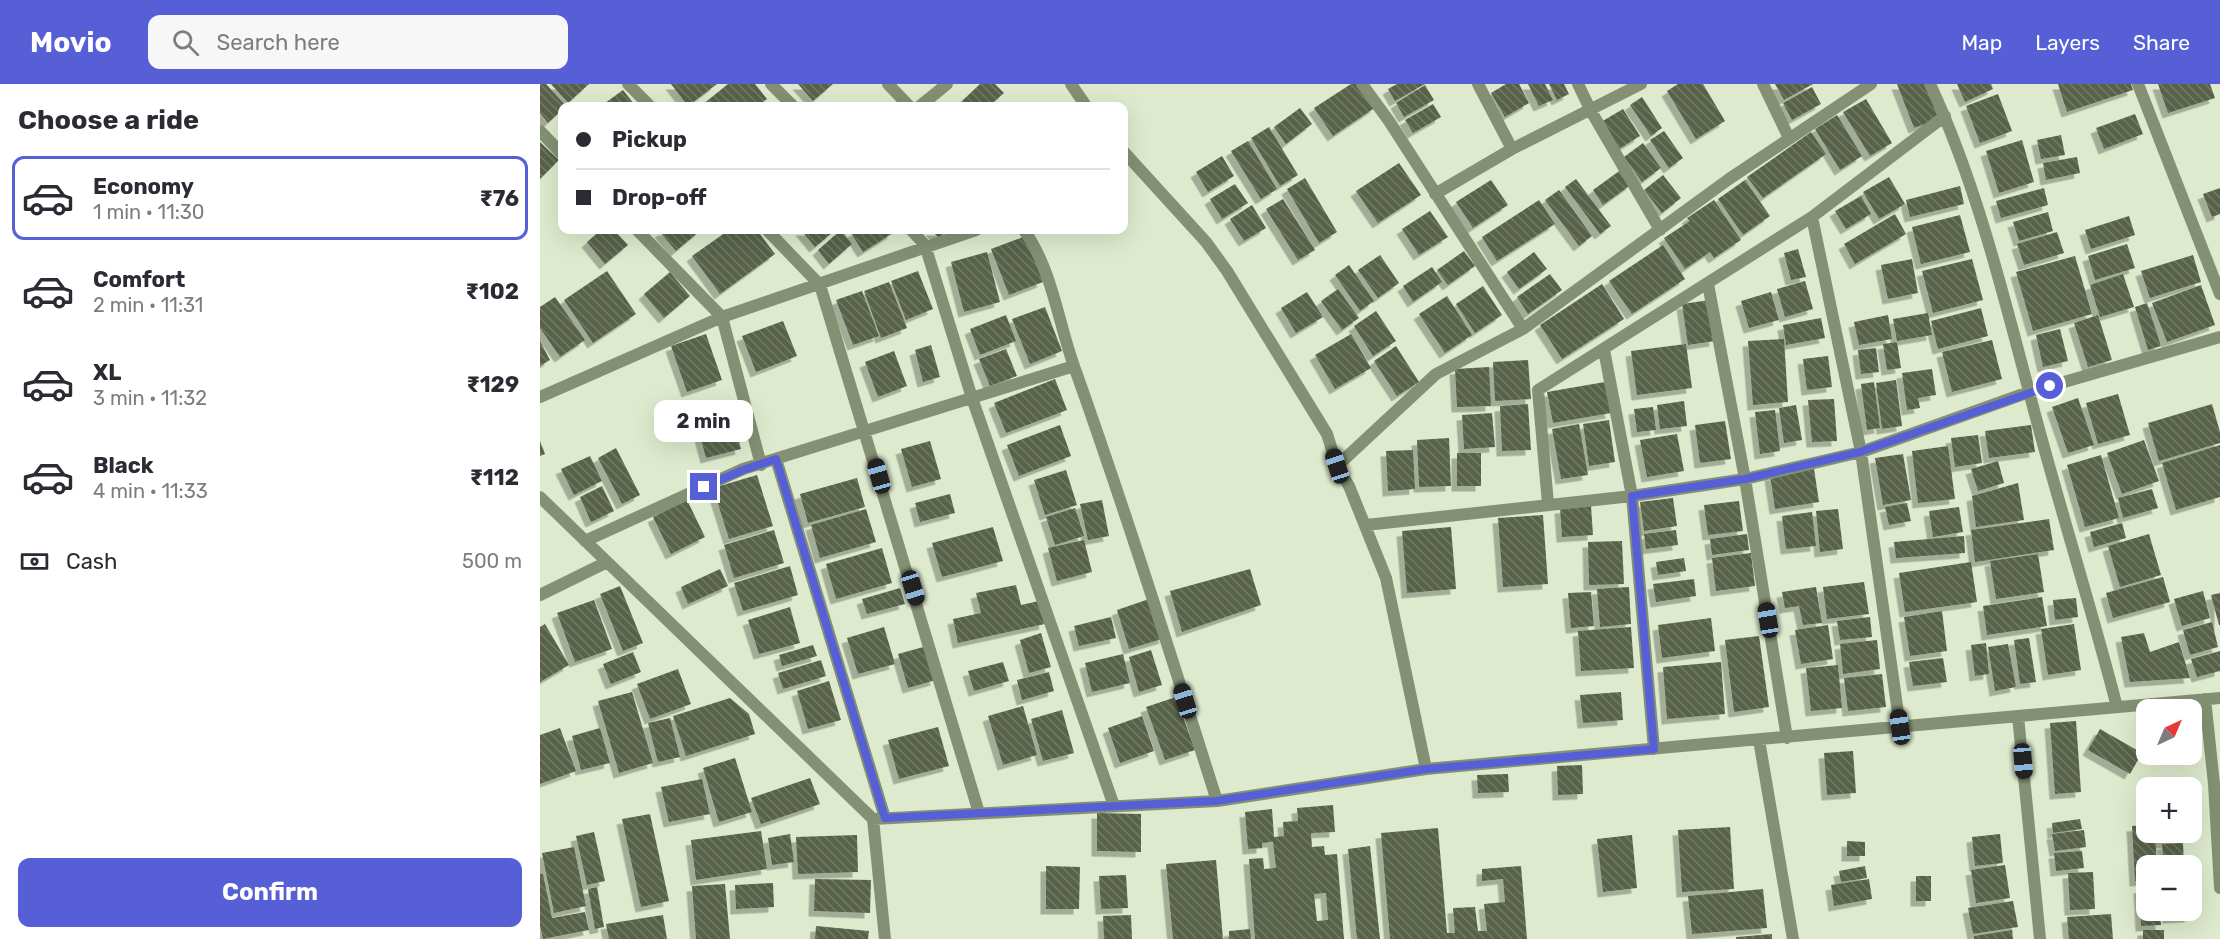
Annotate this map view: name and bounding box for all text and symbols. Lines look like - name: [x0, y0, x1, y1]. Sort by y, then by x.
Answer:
- search box: [148, 15, 568, 69]
- text: Movio: [30, 26, 112, 59]
- icon: search: [169, 26, 202, 59]
- text: Search here: [217, 29, 340, 56]
- text: Map: [1961, 30, 2002, 55]
- text: Layers: [2035, 30, 2100, 55]
- text: Share: [2133, 30, 2190, 55]
- text: Choose a ride: [18, 104, 199, 136]
- text: Pickup: [612, 126, 687, 153]
- icon: car: [21, 171, 75, 225]
- text: Economy: [93, 173, 194, 200]
- text: Drop-off: [612, 184, 707, 211]
- text: ₹76: [479, 185, 519, 212]
- text: 1 min · 11:30: [93, 200, 205, 224]
- icon: car: [21, 264, 75, 318]
- text: Comfort: [93, 266, 185, 293]
- text: ₹102: [466, 278, 519, 305]
- text: 2 min · 11:31: [93, 293, 203, 317]
- icon: car: [21, 357, 75, 411]
- text: XL: [93, 359, 121, 386]
- text: ₹129: [466, 371, 519, 398]
- route start: [2036, 372, 2063, 399]
- text: 3 min · 11:32: [93, 386, 207, 410]
- callout: 2 min: [654, 400, 753, 442]
- text: 2 min: [676, 409, 731, 433]
- car: [1323, 446, 1351, 486]
- icon: car: [21, 450, 75, 504]
- text: Black: [93, 452, 154, 479]
- car: [865, 456, 893, 496]
- text: ₹112: [470, 464, 519, 491]
- route end: [690, 473, 717, 500]
- text: 4 min · 11:33: [93, 479, 208, 503]
- icon: cash: [18, 545, 51, 578]
- text: Cash: [66, 548, 117, 575]
- text: 500 m: [462, 549, 522, 573]
- car: [899, 568, 927, 608]
- car: [1756, 601, 1780, 639]
- car: [1171, 681, 1199, 721]
- north arrow: [2136, 699, 2202, 765]
- map controls: [2136, 699, 2202, 921]
- car: [1889, 708, 1911, 746]
- car: [2012, 742, 2034, 780]
- button: +: [2136, 777, 2202, 843]
- button: −: [2136, 855, 2202, 921]
- button: Confirm: [18, 858, 522, 927]

